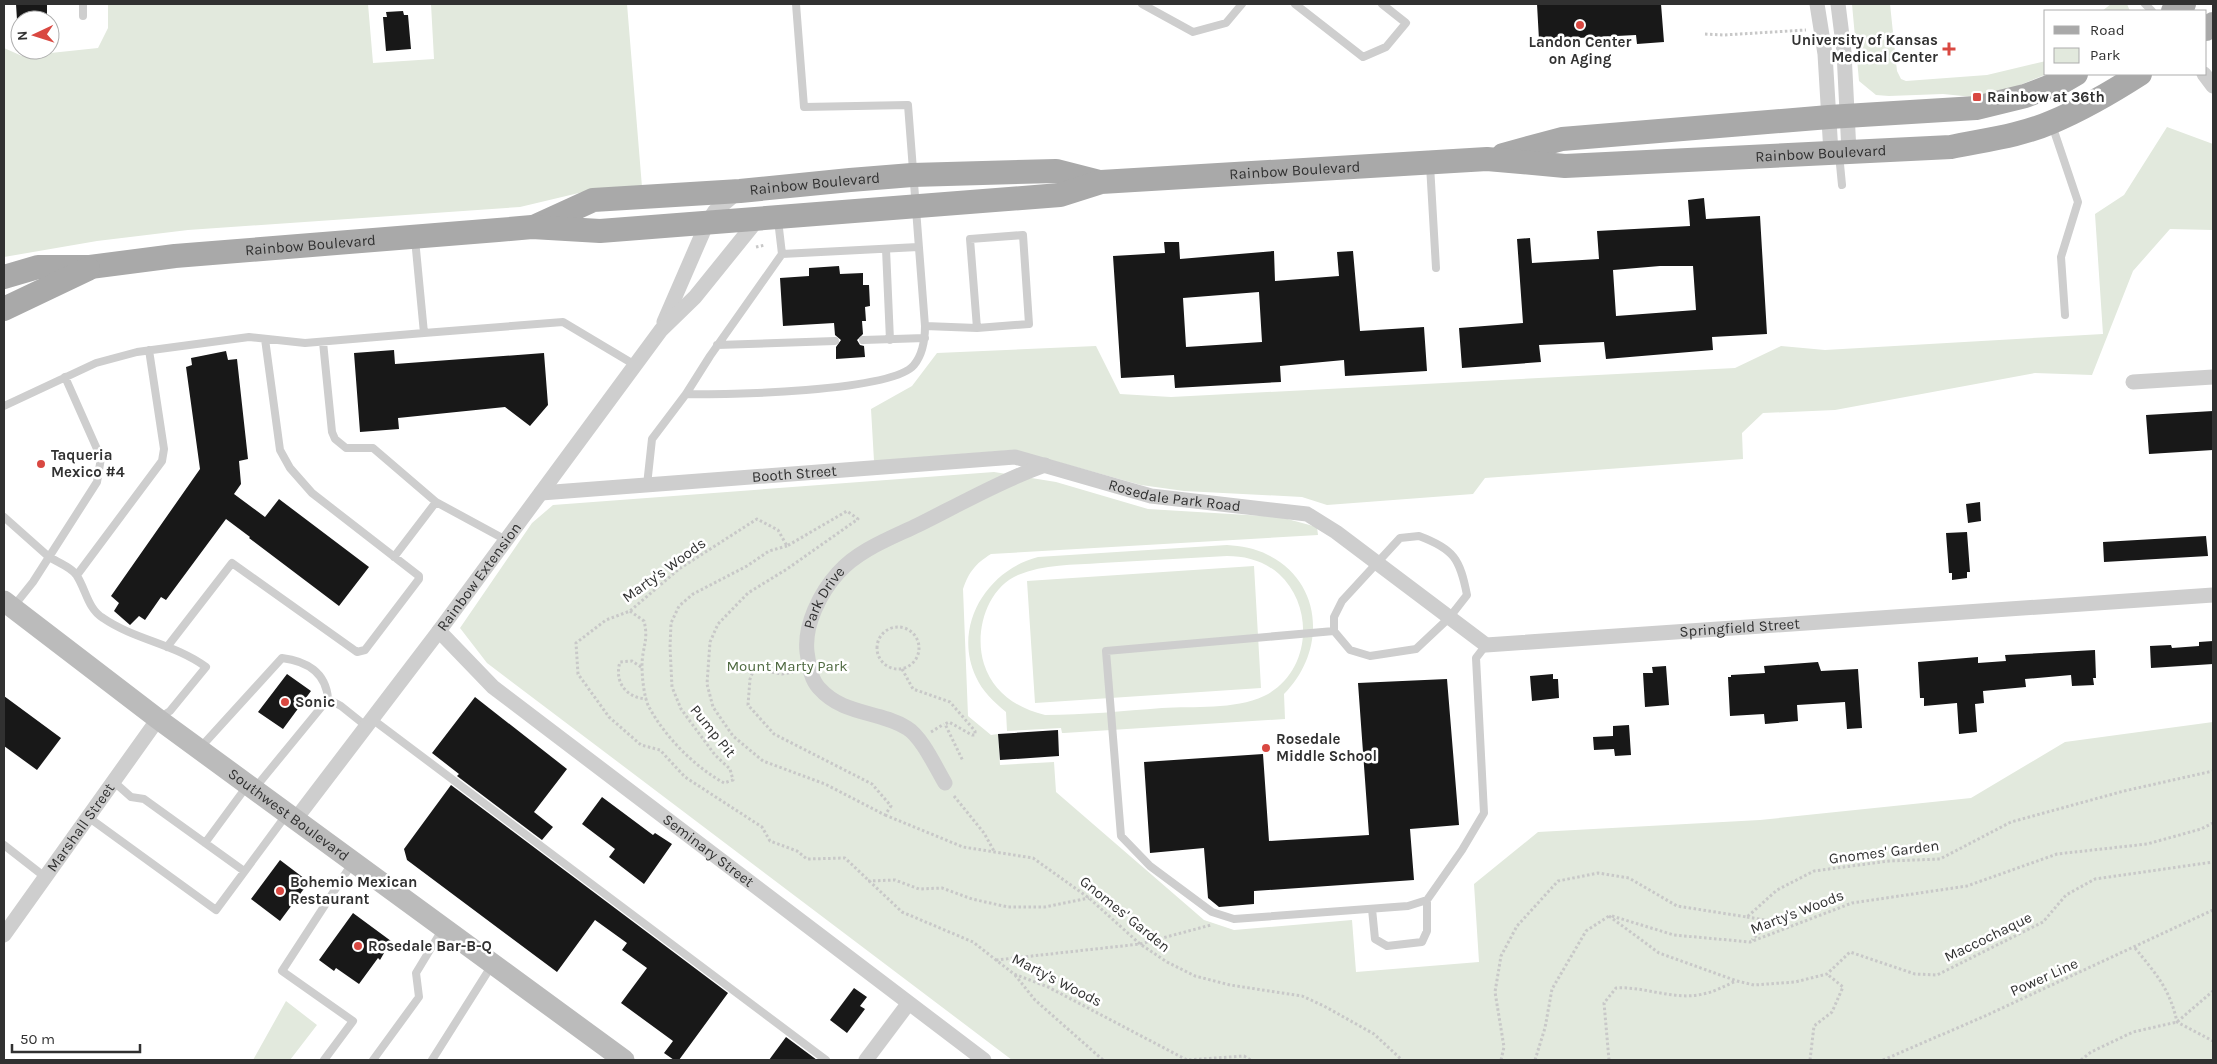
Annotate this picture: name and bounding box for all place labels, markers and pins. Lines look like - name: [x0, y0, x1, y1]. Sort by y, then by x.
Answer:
- marker: Landon Center on Aging: [1574, 19, 1586, 31]
- place label: University of Kansas Medical Center: [1791, 31, 1938, 66]
- place label: Landon Center on Aging: [1529, 33, 1632, 68]
- marker: University of Kansas Medical Center: [1942, 42, 1956, 56]
- place label: Rainbow at 36th: [1987, 88, 2105, 106]
- marker: Rainbow at 36th: [1971, 91, 1983, 103]
- place label: Taqueria Mexico #4: [51, 446, 125, 481]
- marker: Taqueria Mexico #4: [35, 458, 47, 470]
- place label: Sonic: [295, 693, 335, 711]
- marker: Sonic: [279, 696, 291, 708]
- place label: Rosedale Middle School: [1276, 730, 1377, 765]
- marker: Rosedale Middle School: [1260, 742, 1272, 754]
- place label: Bohemio Mexican Restaurant: [290, 873, 417, 908]
- marker: Bohemio Mexican Restaurant: [274, 885, 286, 897]
- place label: Rosedale Bar-B-Q: [368, 937, 492, 955]
- marker: Rosedale Bar-B-Q: [352, 940, 364, 952]

